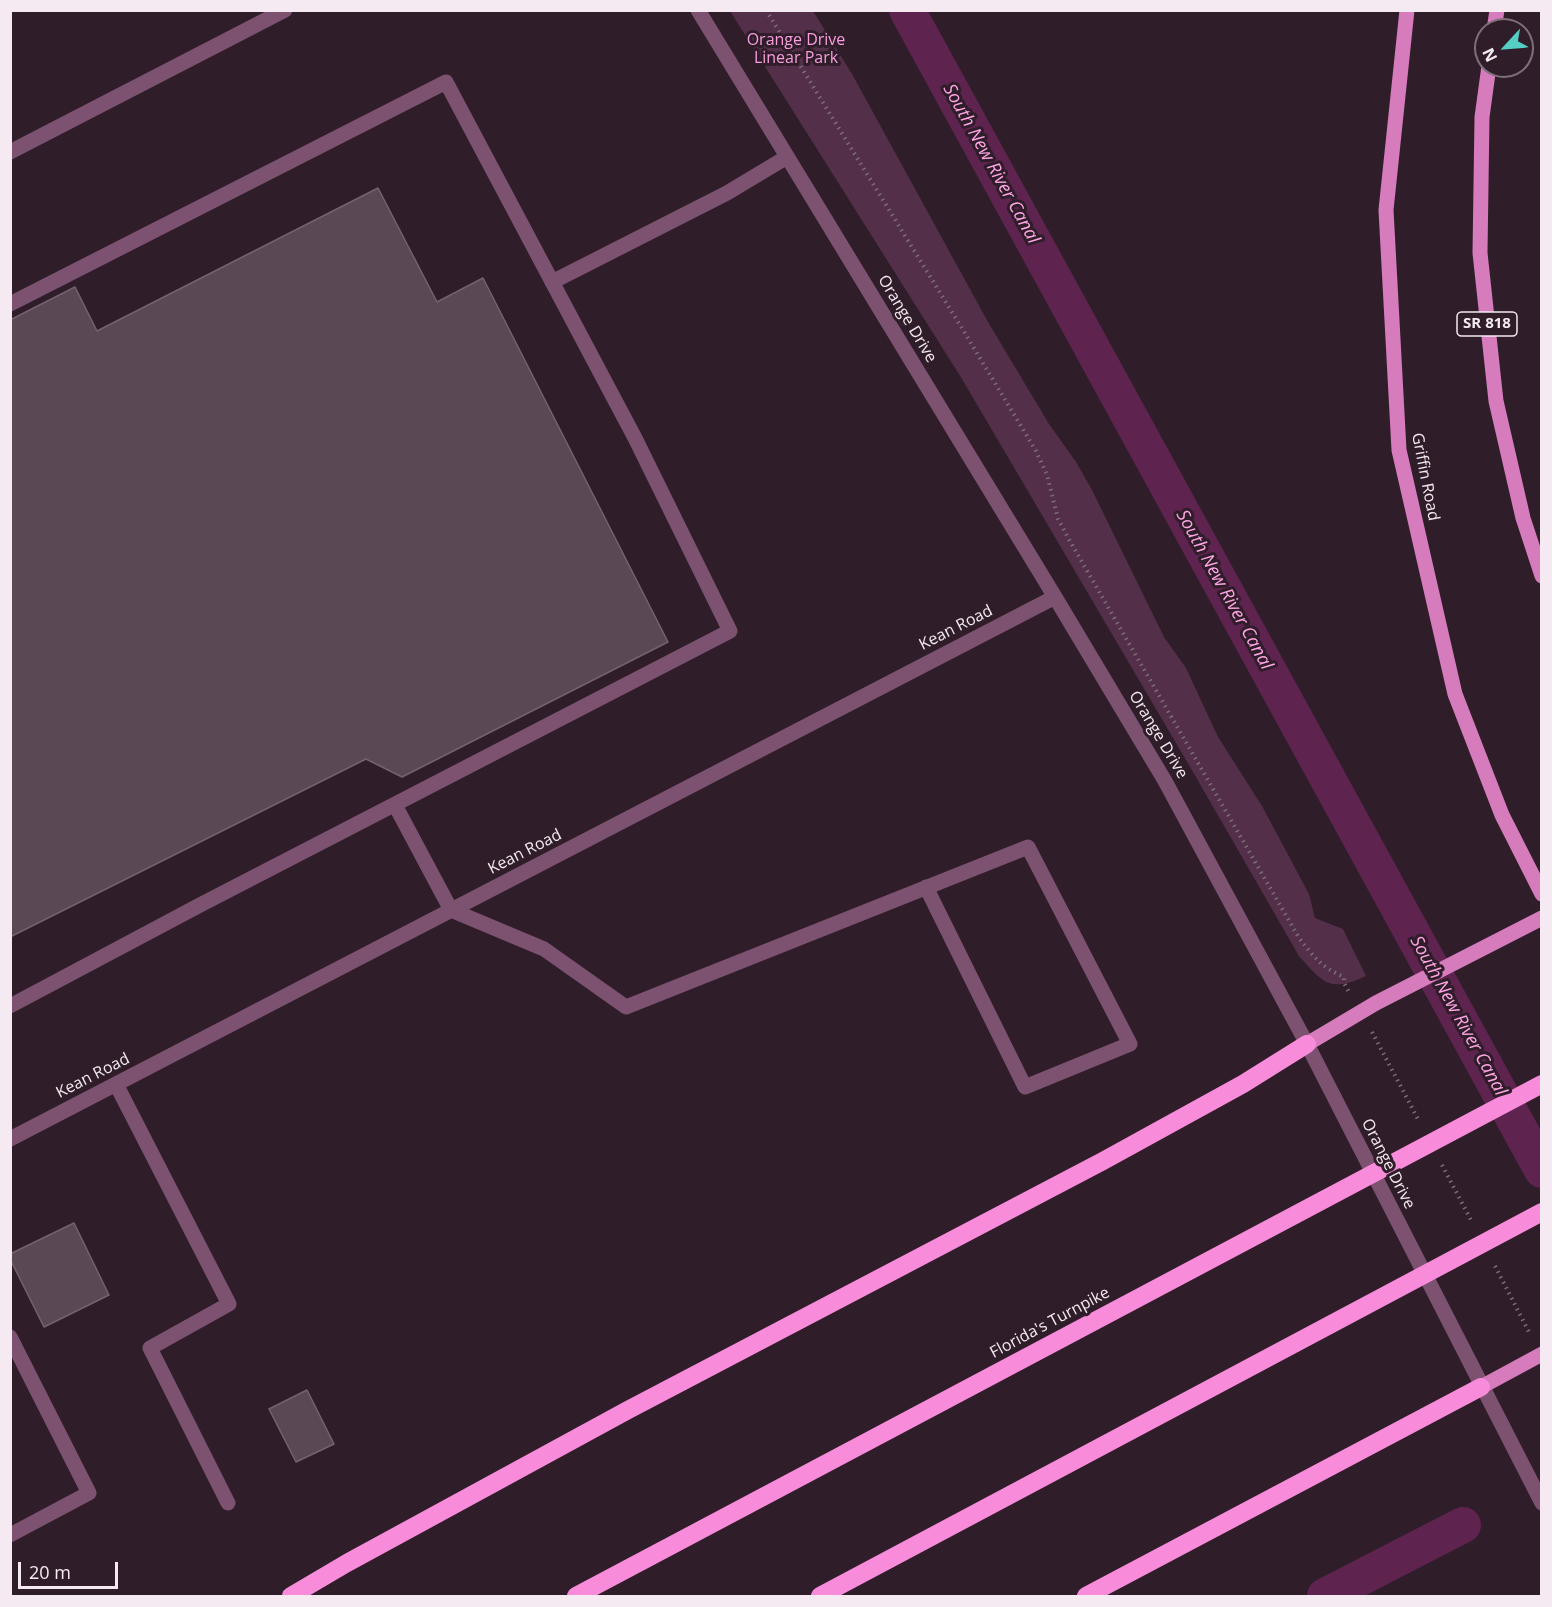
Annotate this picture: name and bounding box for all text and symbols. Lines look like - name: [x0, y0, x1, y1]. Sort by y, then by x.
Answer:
- north arrow: [1474, 18, 1534, 78]
- park label: Orange Drive Linear Park: [747, 30, 845, 68]
- text: N: [1477, 44, 1502, 66]
- water label: South New River Canal: [938, 80, 1044, 248]
- street label: Orange Drive: [873, 272, 941, 366]
- road number: SR 818: [1457, 312, 1517, 336]
- street label: Griffin Road: [1407, 431, 1443, 523]
- water label: South New River Canal: [1171, 506, 1277, 674]
- street label: Kean Road: [916, 601, 996, 655]
- street label: Orange Drive: [1124, 688, 1192, 782]
- street label: Kean Road: [485, 825, 565, 879]
- water label: South New River Canal: [1405, 932, 1511, 1100]
- street label: Kean Road: [53, 1049, 133, 1103]
- street label: Orange Drive: [1357, 1116, 1419, 1212]
- street label: Florida's Turnpike: [987, 1283, 1113, 1363]
- scale bar: [21, 1550, 122, 1588]
- text: 20 m: [29, 1560, 71, 1584]

